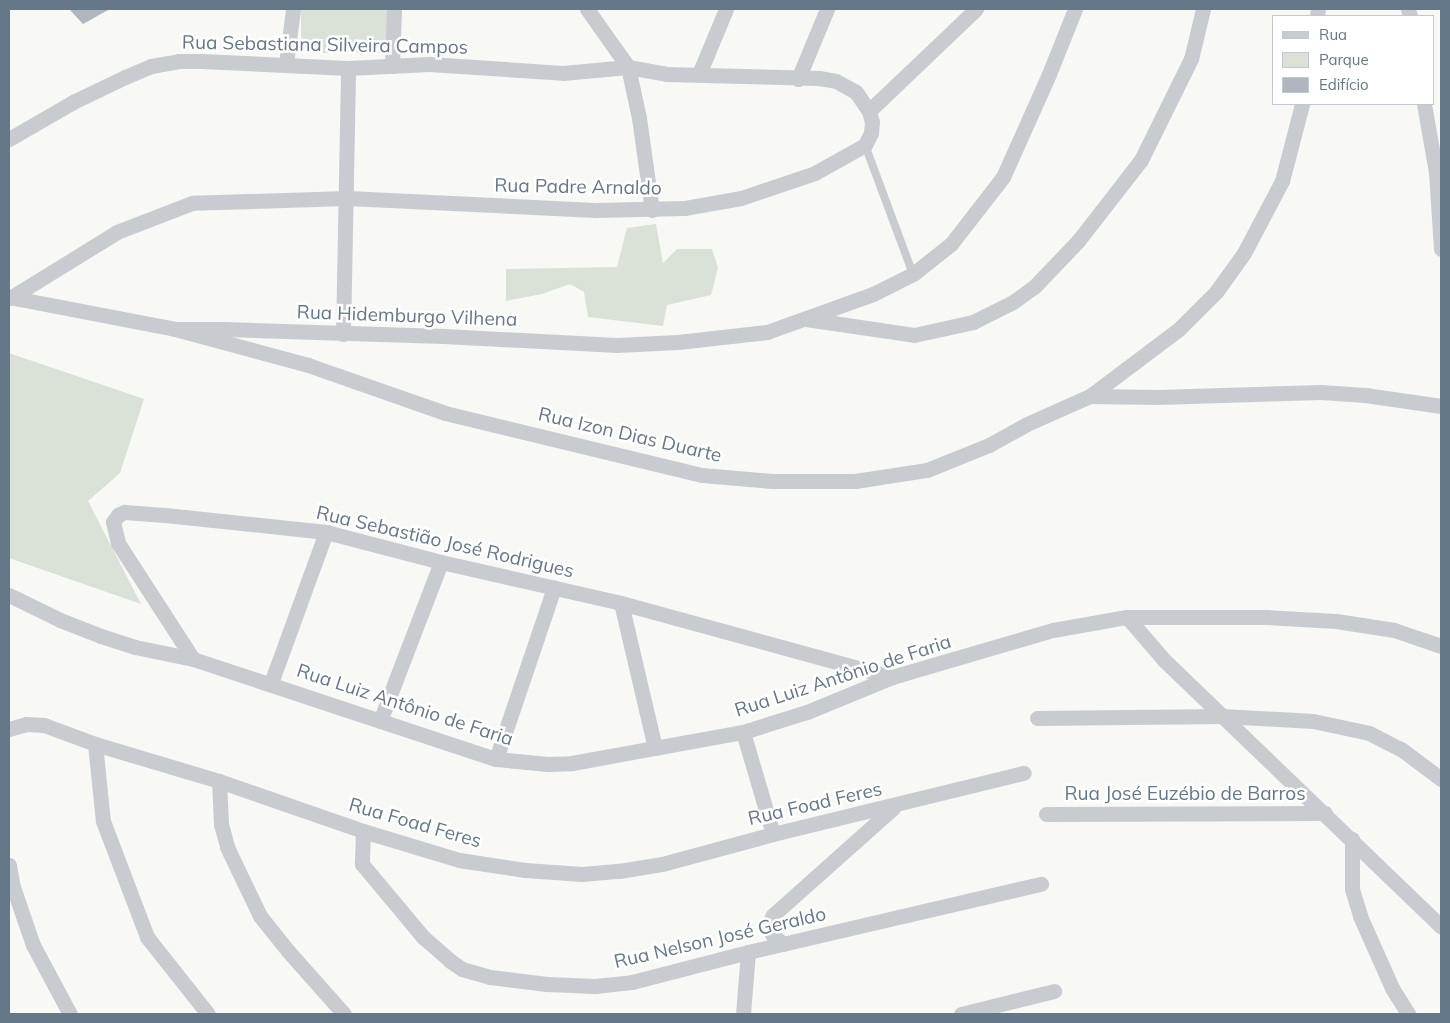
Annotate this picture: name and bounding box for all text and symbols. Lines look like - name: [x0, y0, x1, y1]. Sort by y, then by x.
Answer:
- legend: [1272, 15, 1435, 105]
- text: Rua: [1319, 25, 1347, 44]
- street label: Rua Sebastiana Silveira Campos: [182, 31, 468, 59]
- text: Parque: [1319, 50, 1369, 69]
- text: Edifício: [1319, 75, 1369, 94]
- street label: Rua Padre Arnaldo: [494, 174, 662, 200]
- street label: Rua Hidemburgo Vilhena: [296, 301, 518, 331]
- street label: Rua Izon Dias Duarte: [536, 403, 724, 467]
- street label: Rua Sebastião José Rodrigues: [314, 501, 576, 583]
- street label: Rua Luiz Antônio de Faria: [732, 630, 954, 722]
- street label: Rua Luiz Antônio de Faria: [294, 659, 516, 751]
- street label: Rua Foad Feres: [746, 778, 884, 830]
- street label: Rua José Euzébio de Barros: [1064, 783, 1306, 805]
- street label: Rua Foad Feres: [346, 793, 484, 853]
- street label: Rua Nelson José Geraldo: [612, 902, 828, 974]

